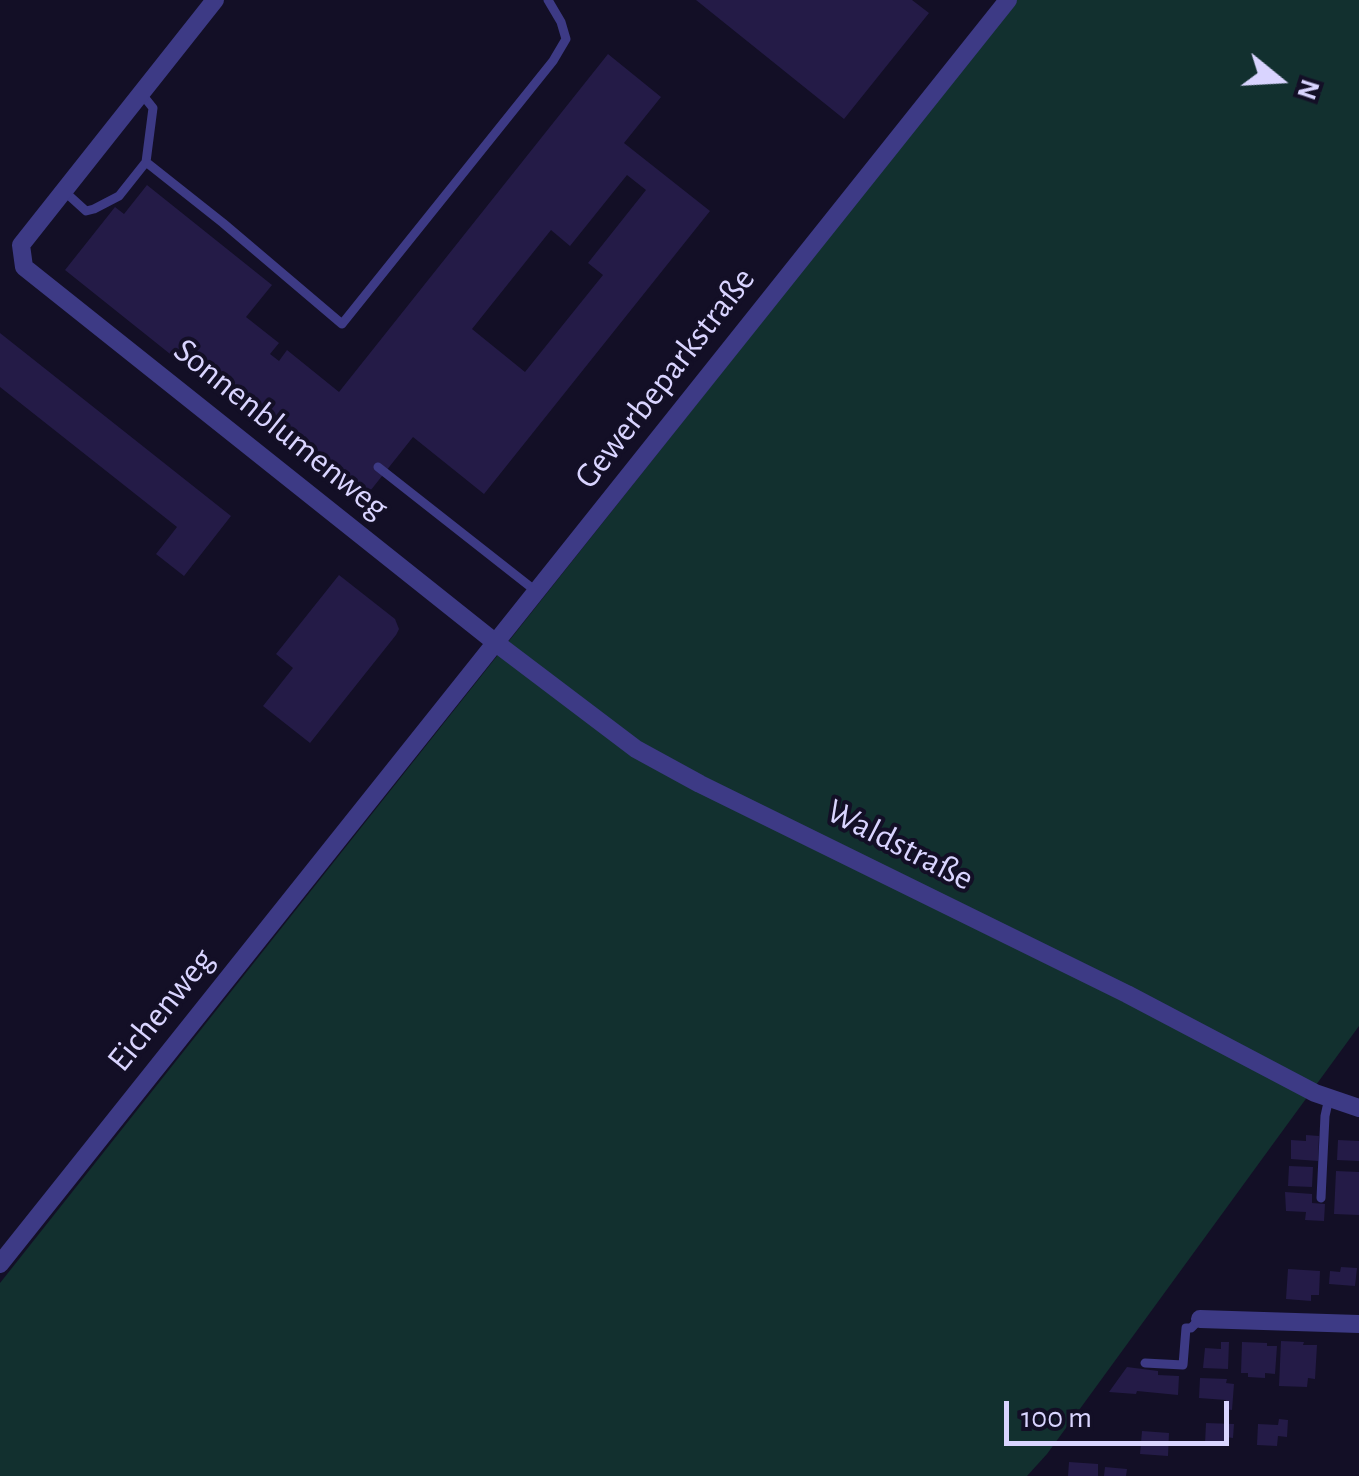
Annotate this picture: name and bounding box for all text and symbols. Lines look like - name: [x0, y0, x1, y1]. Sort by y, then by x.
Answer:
- north arrow: [1229, 30, 1329, 130]
- text: N: [1291, 76, 1324, 103]
- street label: Gewerbeparkstraße: [566, 259, 764, 497]
- street label: Sonnenblumenweg: [165, 330, 397, 528]
- street label: Waldstraße: [820, 790, 980, 900]
- street label: Eichenweg: [99, 940, 223, 1080]
- scale bar: [1009, 1381, 1234, 1443]
- text: 100 m: [1021, 1403, 1092, 1433]

